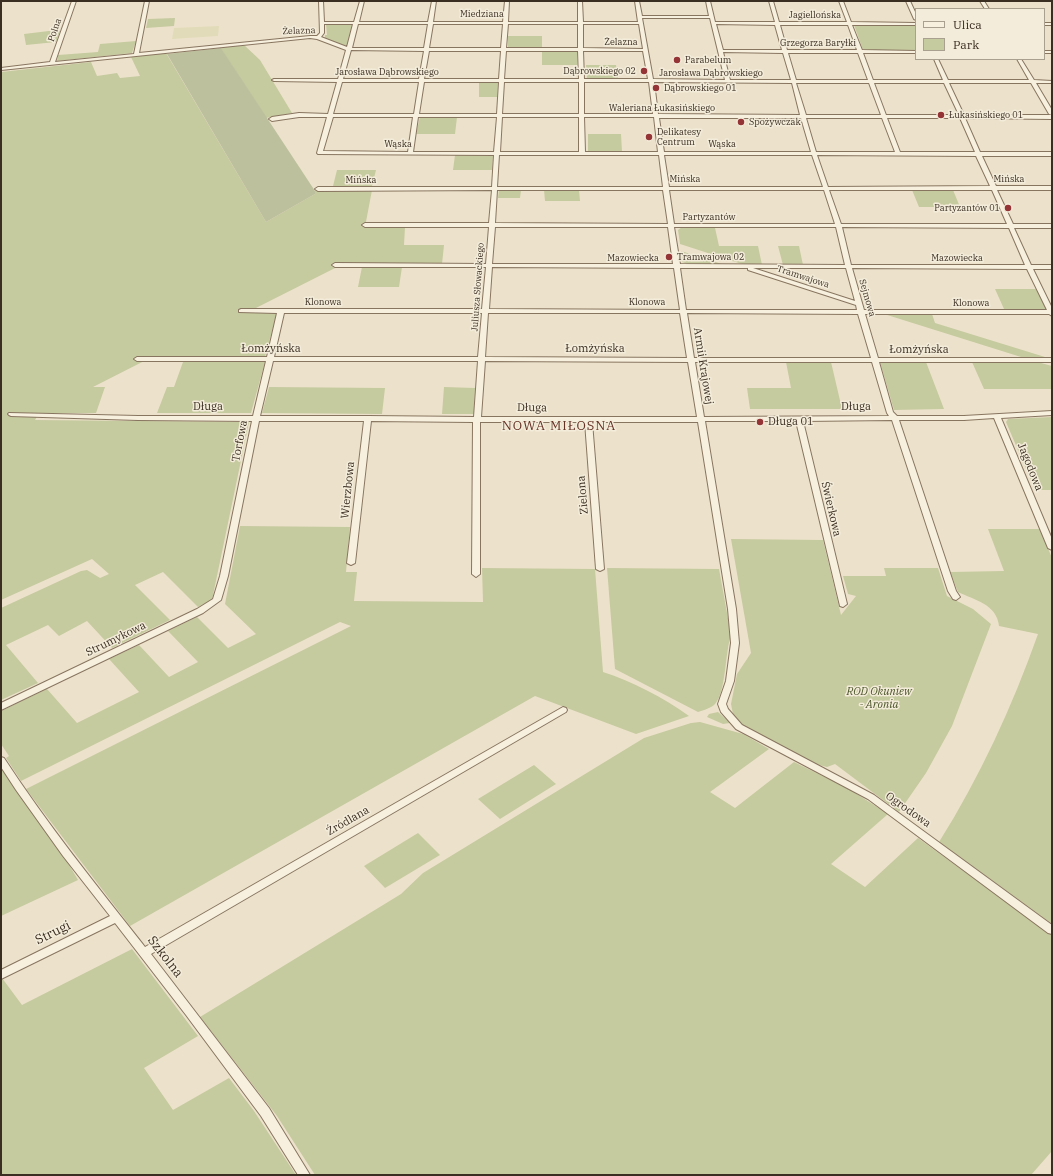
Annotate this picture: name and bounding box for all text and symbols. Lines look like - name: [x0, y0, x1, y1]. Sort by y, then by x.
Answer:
- legend: [915, 8, 1045, 60]
- street label: Miedziana: [460, 9, 504, 19]
- street label: Jagiellońska: [789, 10, 841, 20]
- street label: Polna: [46, 17, 64, 43]
- text: Ulica: [953, 17, 982, 32]
- street label: Żelazna: [282, 25, 316, 37]
- street label: Żelazna: [604, 37, 638, 47]
- text: Park: [953, 37, 979, 52]
- street label: Grzegorza Baryłki: [780, 38, 856, 48]
- marker: Parabelum: [672, 55, 682, 65]
- place label: Parabelum: [685, 55, 731, 65]
- place label: Dąbrowskiego 02: [563, 66, 636, 76]
- marker: Dąbrowskiego 02: [639, 66, 649, 76]
- street label: Jarosława Dąbrowskiego: [335, 67, 439, 77]
- street label: Jarosława Dąbrowskiego: [659, 68, 763, 78]
- marker: Dąbrowskiego 01: [651, 83, 661, 93]
- place label: Dąbrowskiego 01: [664, 83, 737, 93]
- street label: Waleriana Łukasińskiego: [609, 103, 715, 113]
- marker: Łukasińskiego 01: [936, 110, 946, 120]
- place label: Łukasińskiego 01: [949, 110, 1023, 120]
- marker: Spożywczak: [736, 117, 746, 127]
- place label: Spożywczak: [749, 117, 801, 127]
- place label: Delikatesy Centrum: [657, 127, 701, 148]
- marker: Delikatesy Centrum: [644, 132, 654, 142]
- street label: Wąska: [384, 139, 412, 149]
- street label: Wąska: [708, 139, 736, 149]
- street label: Mińska: [670, 174, 700, 184]
- street label: Mińska: [994, 174, 1024, 184]
- street label: Mińska: [346, 175, 376, 185]
- place label: Partyzantów 01: [934, 203, 1000, 213]
- marker: Partyzantów 01: [1003, 203, 1013, 213]
- street label: Partyzantów: [683, 212, 735, 222]
- street label: Juliusza Słowackiego: [470, 242, 486, 332]
- marker: Tramwajowa 02: [664, 252, 674, 262]
- place label: Tramwajowa 02: [677, 252, 744, 262]
- street label: Mazowiecka: [607, 253, 659, 263]
- street label: Mazowiecka: [931, 253, 983, 263]
- street label: Tramwajowa: [775, 263, 831, 291]
- street label: Sejmowa: [857, 278, 877, 318]
- street label: Klonowa: [305, 297, 341, 307]
- street label: Klonowa: [629, 297, 665, 307]
- street label: Klonowa: [953, 298, 989, 308]
- street label: Armii Krajowej: [690, 326, 716, 406]
- street label: Łomżyńska: [241, 342, 301, 356]
- street label: Łomżyńska: [565, 342, 625, 356]
- street label: Łomżyńska: [889, 343, 949, 357]
- street label: Długa: [193, 400, 223, 414]
- street label: Długa: [841, 400, 871, 414]
- street label: Długa: [517, 401, 547, 415]
- place label: Długa 01: [768, 415, 814, 429]
- marker: Długa 01: [755, 417, 765, 427]
- district label: NOWA MIŁOSNA: [502, 418, 616, 434]
- street label: Torfowa: [229, 419, 251, 463]
- street label: Jagodowa: [1014, 441, 1046, 493]
- street label: Wierzbowa: [338, 461, 358, 519]
- street label: Zielona: [575, 475, 591, 515]
- street label: Świerkowa: [818, 480, 844, 538]
- street label: Strumykowa: [84, 619, 148, 659]
- park label: ROD Okuniew - Aronia: [846, 685, 912, 711]
- street label: Ogrodowa: [883, 790, 933, 830]
- street label: Źródlana: [324, 803, 372, 839]
- street label: Strugi: [33, 918, 73, 948]
- street label: Szkolna: [144, 933, 186, 981]

